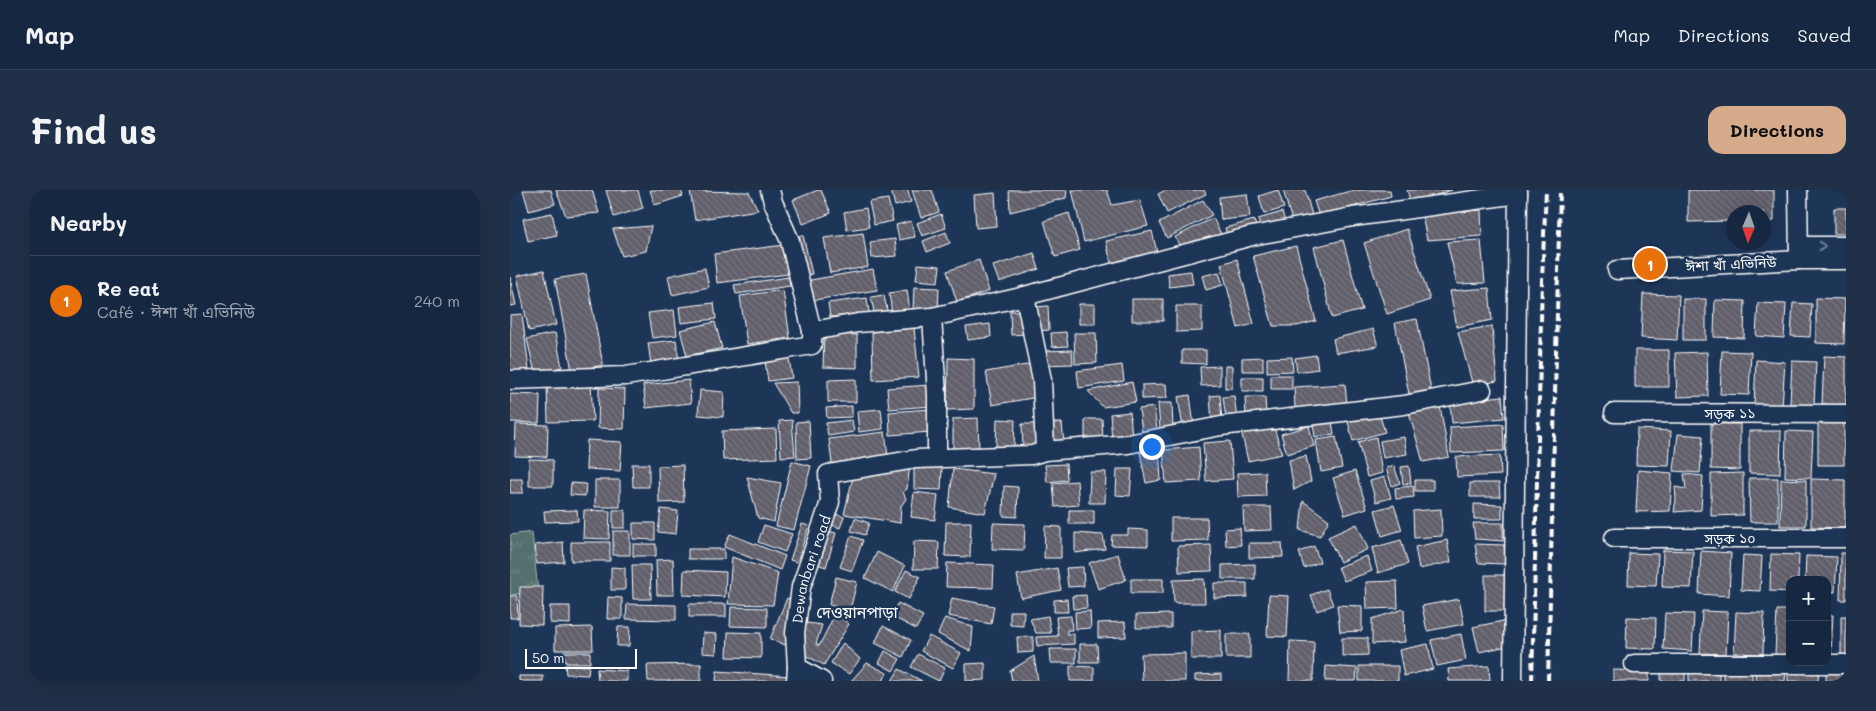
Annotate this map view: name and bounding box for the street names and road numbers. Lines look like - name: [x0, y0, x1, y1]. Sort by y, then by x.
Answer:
- street label: ঈশা খাঁ এভিনিউ: [1684, 252, 1778, 276]
- street label: সড়ক ১১: [1703, 404, 1756, 423]
- street label: Dewanbari road: [787, 512, 834, 624]
- street label: সড়ক ১০: [1703, 529, 1756, 548]

